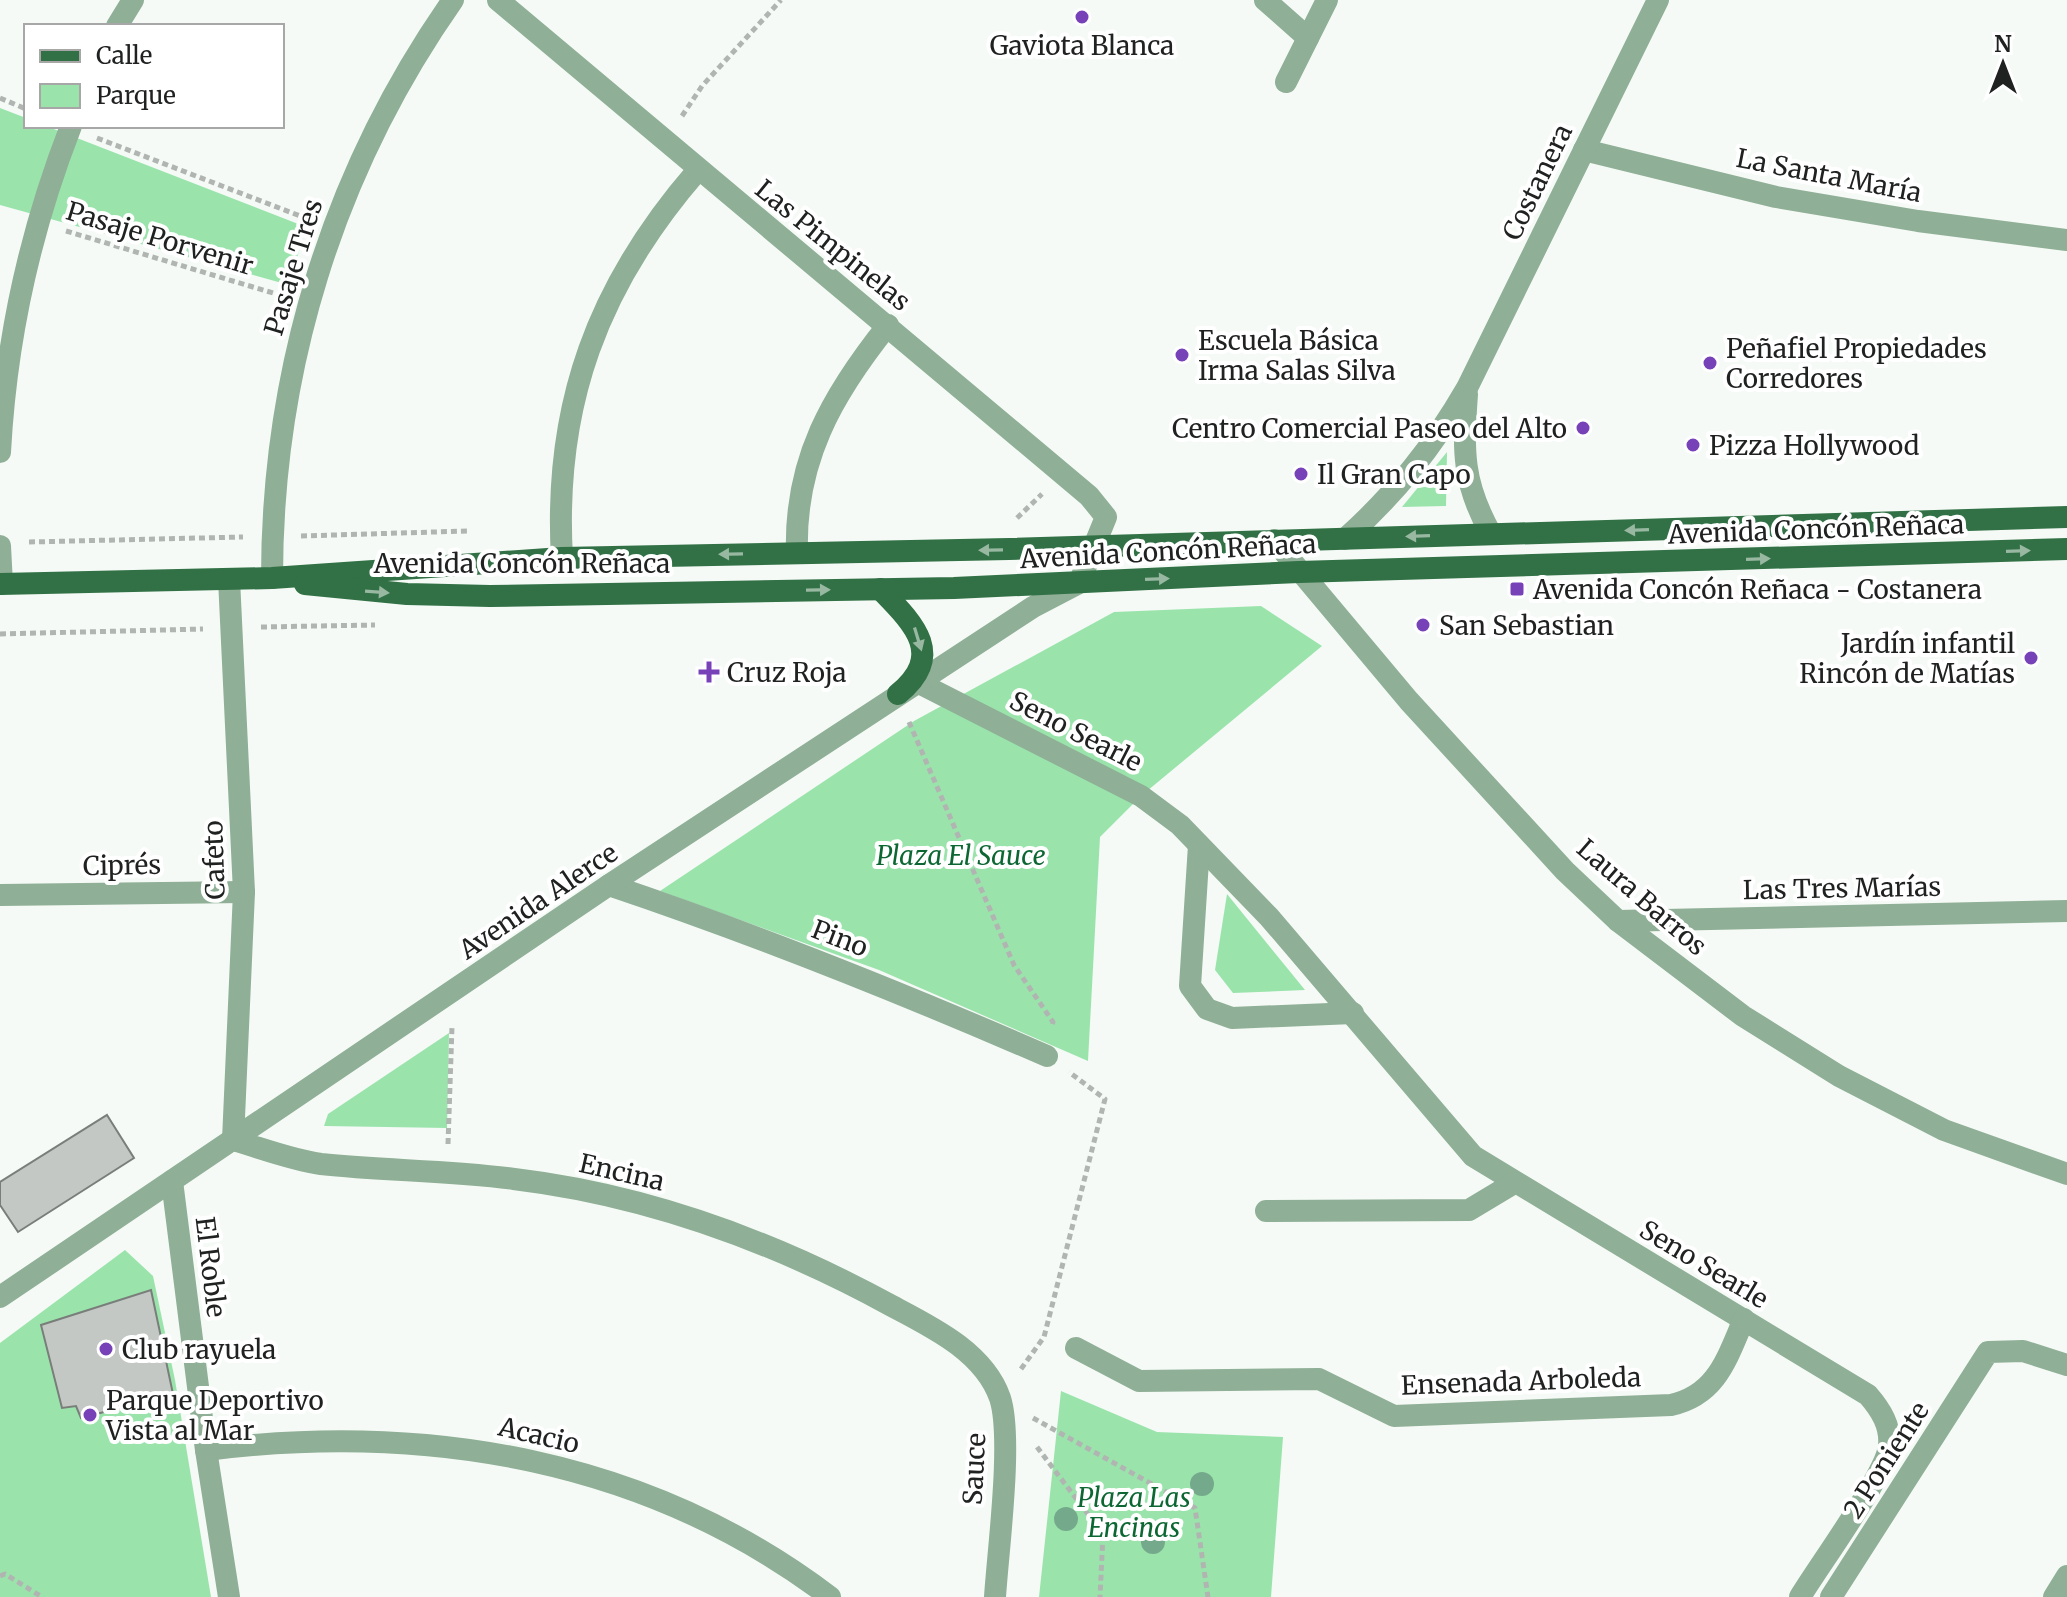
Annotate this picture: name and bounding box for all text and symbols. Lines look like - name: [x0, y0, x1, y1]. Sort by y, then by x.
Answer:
- marker: Gaviota Blanca: [1073, 8, 1091, 26]
- legend: [24, 24, 284, 128]
- north arrow: [1963, 24, 2043, 104]
- place label: Gaviota Blanca: [990, 29, 1174, 62]
- text: N: [1994, 30, 2012, 58]
- text: Calle: [96, 40, 152, 71]
- text: Parque: [96, 80, 176, 111]
- street label: Costanera: [1495, 119, 1579, 245]
- street label: La Santa María: [1734, 141, 1924, 209]
- street label: Las Pimpinelas: [749, 172, 917, 318]
- street label: Pasaje Porvenir: [62, 194, 258, 282]
- street label: Pasaje Tres: [257, 195, 329, 339]
- place label: Escuela Básica Irma Salas Silva: [1198, 324, 1396, 387]
- place label: Peñafiel Propiedades Corredores: [1726, 332, 1987, 395]
- marker: Escuela Básica Irma Salas Silva: [1173, 346, 1191, 364]
- marker: Peñafiel Propiedades Corredores: [1701, 354, 1719, 372]
- place label: Centro Comercial Paseo del Alto: [1172, 412, 1567, 445]
- marker: Centro Comercial Paseo del Alto: [1574, 419, 1592, 437]
- place label: Pizza Hollywood: [1709, 429, 1920, 462]
- marker: Pizza Hollywood: [1684, 436, 1702, 454]
- place label: Il Gran Capo: [1317, 458, 1471, 491]
- marker: Il Gran Capo: [1292, 465, 1310, 483]
- street label: Avenida Concón Reñaca: [1666, 507, 1965, 551]
- one-way arrow: [1624, 524, 1649, 536]
- street label: Avenida Concón Reñaca: [1018, 527, 1317, 575]
- one-way arrow: [1405, 530, 1430, 543]
- one-way arrow: [978, 543, 1003, 556]
- one-way arrow: [2006, 544, 2031, 557]
- street label: Avenida Concón Reñaca: [373, 547, 670, 580]
- one-way arrow: [718, 548, 743, 560]
- one-way arrow: [1746, 553, 1771, 565]
- one-way arrow: [1145, 573, 1170, 586]
- place label: Avenida Concón Reñaca - Costanera: [1532, 573, 1982, 606]
- marker: Avenida Concón Reñaca - Costanera: [1508, 580, 1526, 598]
- one-way arrow: [806, 584, 831, 596]
- one-way arrow: [365, 586, 390, 599]
- place label: San Sebastian: [1439, 609, 1614, 642]
- marker: San Sebastian: [1414, 616, 1432, 634]
- one-way arrow: [912, 627, 925, 651]
- place label: Jardín infantil Rincón de Matías: [1799, 627, 2015, 690]
- marker: Jardín infantil Rincón de Matías: [2022, 649, 2040, 667]
- place label: Cruz Roja: [727, 656, 847, 689]
- marker: Cruz Roja: [698, 661, 720, 683]
- street label: Seno Searle: [1004, 684, 1148, 778]
- street label: Cafeto: [196, 820, 232, 900]
- street label: Laura Barros: [1570, 832, 1714, 962]
- street label: Avenida Alerce: [452, 836, 624, 967]
- park label: Plaza El Sauce: [876, 839, 1046, 872]
- street label: Ciprés: [83, 848, 161, 882]
- street label: Las Tres Marías: [1743, 870, 1941, 906]
- street label: Pino: [807, 912, 873, 964]
- street label: Encina: [576, 1146, 668, 1198]
- street label: Seno Searle: [1634, 1213, 1774, 1315]
- street label: El Roble: [188, 1215, 234, 1319]
- place label: Club rayuela: [122, 1333, 276, 1366]
- marker: Club rayuela: [97, 1340, 115, 1358]
- street label: Ensenada Arboleda: [1400, 1360, 1642, 1402]
- place label: Parque Deportivo Vista al Mar: [105, 1384, 324, 1447]
- street label: 2 Poniente: [1836, 1396, 1936, 1524]
- marker: Parque Deportivo Vista al Mar: [81, 1406, 99, 1424]
- street label: Acacio: [494, 1410, 583, 1460]
- street label: Sauce: [956, 1432, 992, 1506]
- park label: Plaza Las Encinas: [1077, 1481, 1191, 1544]

